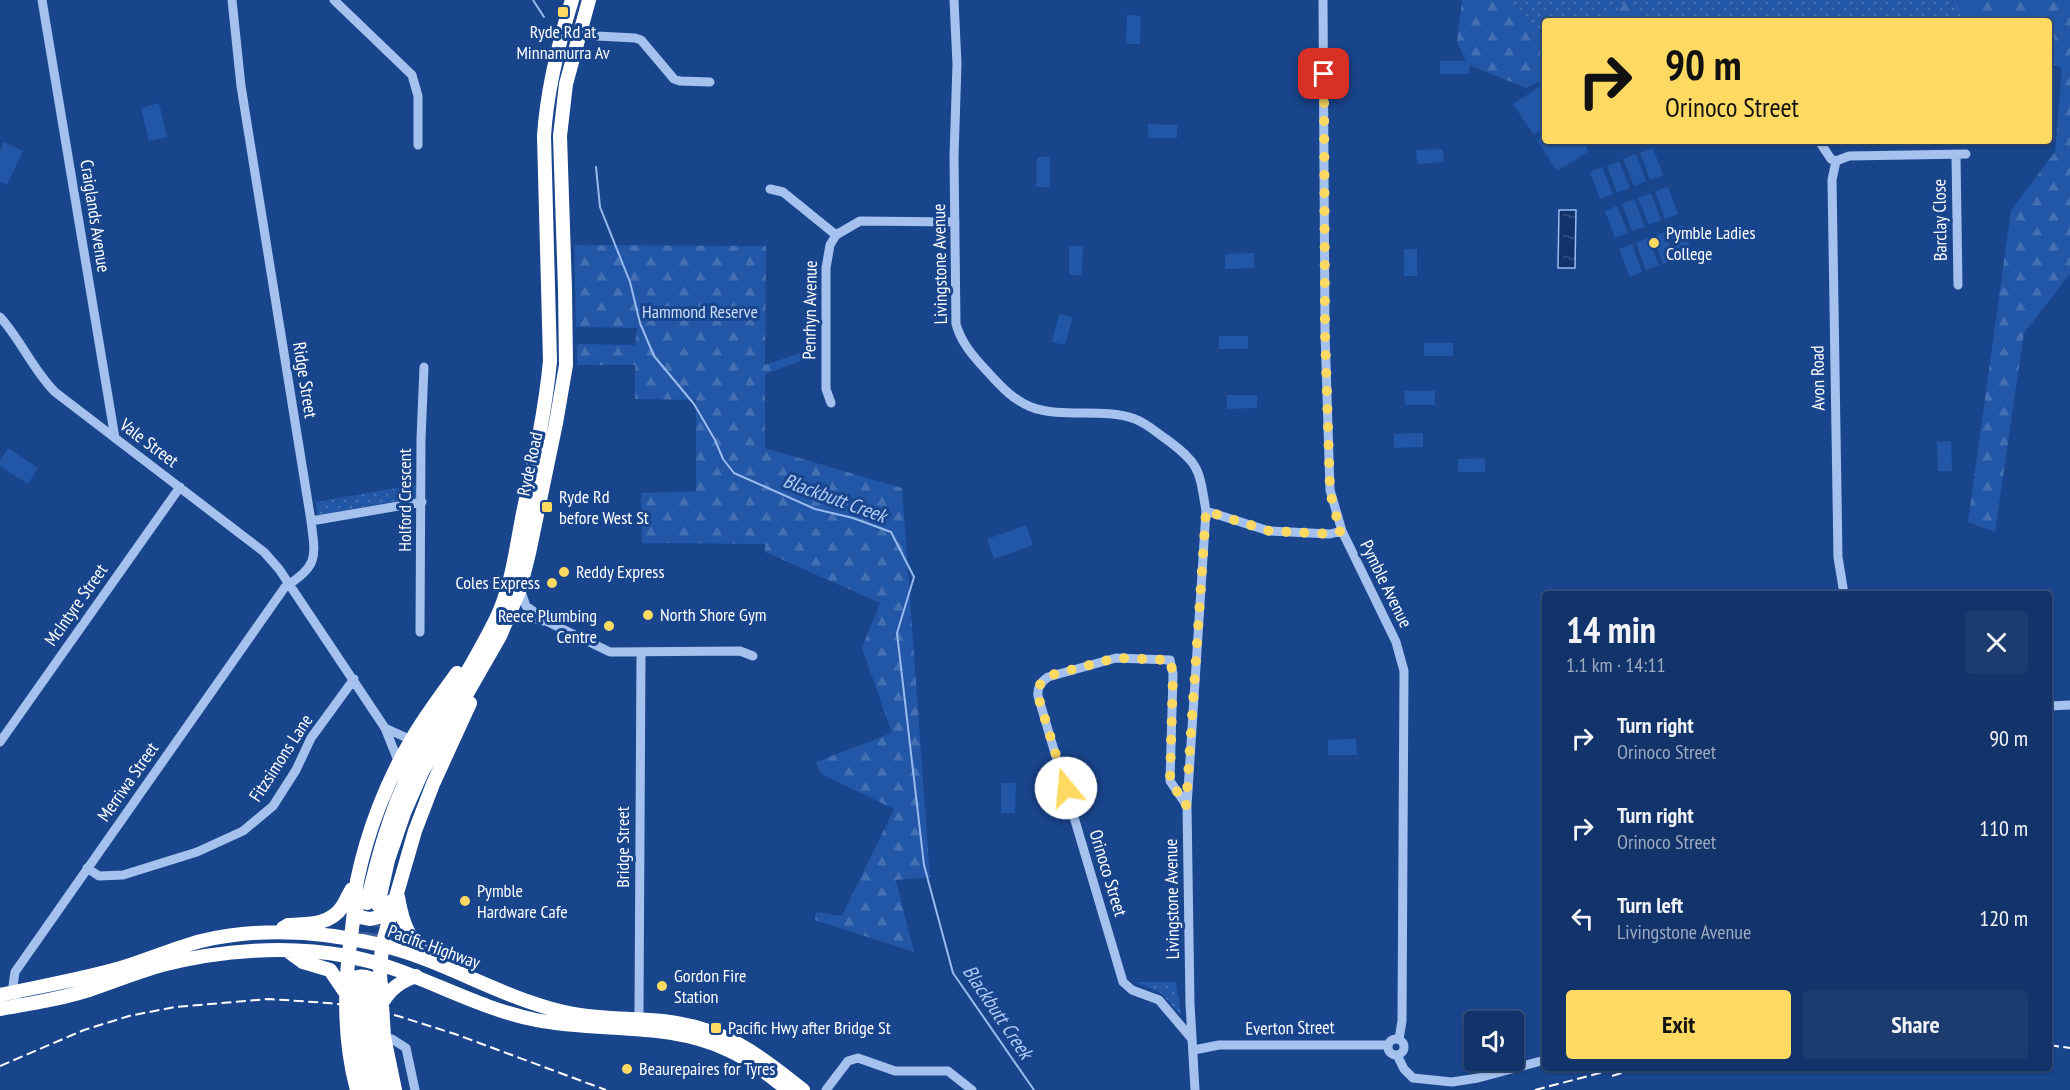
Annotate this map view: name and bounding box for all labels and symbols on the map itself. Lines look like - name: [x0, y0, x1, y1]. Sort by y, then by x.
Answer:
- marker: Ryde Rd at Minnamurra Av: [556, 5, 570, 19]
- place label: Ryde Rd at Minnamurra Av: [516, 20, 610, 64]
- pin: [1298, 48, 1349, 99]
- street label: Craiglands Avenue: [75, 158, 116, 274]
- street label: Barclay Close: [1927, 179, 1952, 261]
- street label: Livingstone Avenue: [927, 203, 952, 325]
- place label: Pymble Ladies College: [1666, 221, 1756, 265]
- marker: Pymble Ladies College: [1647, 236, 1661, 250]
- street label: Penrhyn Avenue: [797, 260, 822, 360]
- park label: Hammond Reserve: [642, 300, 758, 323]
- street label: Ridge Street: [288, 340, 323, 420]
- street label: Avon Road: [1805, 345, 1830, 411]
- street label: Vale Street: [115, 413, 183, 472]
- street label: Ryde Road: [512, 430, 547, 498]
- street label: Holford Crescent: [393, 448, 416, 552]
- water label: Blackbutt Creek: [780, 467, 892, 529]
- place label: Ryde Rd before West St: [559, 485, 649, 529]
- marker: Ryde Rd before West St: [540, 500, 554, 514]
- street label: Pymble Avenue: [1355, 536, 1418, 631]
- street label: McIntyre Street: [39, 559, 112, 650]
- place label: Reddy Express: [576, 560, 665, 583]
- marker: Reddy Express: [557, 565, 571, 579]
- place label: Coles Express: [455, 571, 540, 594]
- marker: Coles Express: [545, 576, 559, 590]
- place label: North Shore Gym: [660, 603, 766, 626]
- place label: Reece Plumbing Centre: [498, 604, 597, 648]
- marker: North Shore Gym: [641, 608, 655, 622]
- marker: Reece Plumbing Centre: [602, 619, 616, 633]
- street label: Fitzsimons Lane: [244, 710, 317, 806]
- street label: Merriwa Street: [92, 738, 163, 826]
- position arrow: [1034, 756, 1098, 820]
- street label: Bridge Street: [611, 806, 634, 888]
- street label: Orinoco Street: [1084, 827, 1133, 919]
- street label: Livingstone Avenue: [1159, 838, 1184, 960]
- place label: Pymble Hardware Cafe: [477, 879, 568, 923]
- marker: Pymble Hardware Cafe: [458, 894, 472, 908]
- street label: Pacific Highway: [385, 919, 484, 974]
- water label: Blackbutt Creek: [957, 960, 1040, 1066]
- place label: Gordon Fire Station: [674, 964, 747, 1008]
- marker: Gordon Fire Station: [655, 979, 669, 993]
- street label: Everton Street: [1245, 1015, 1335, 1040]
- place label: Pacific Hwy after Bridge St: [728, 1016, 891, 1039]
- marker: Pacific Hwy after Bridge St: [709, 1021, 723, 1035]
- place label: Beaurepaires for Tyres: [639, 1057, 775, 1080]
- marker: Beaurepaires for Tyres: [620, 1062, 634, 1076]

